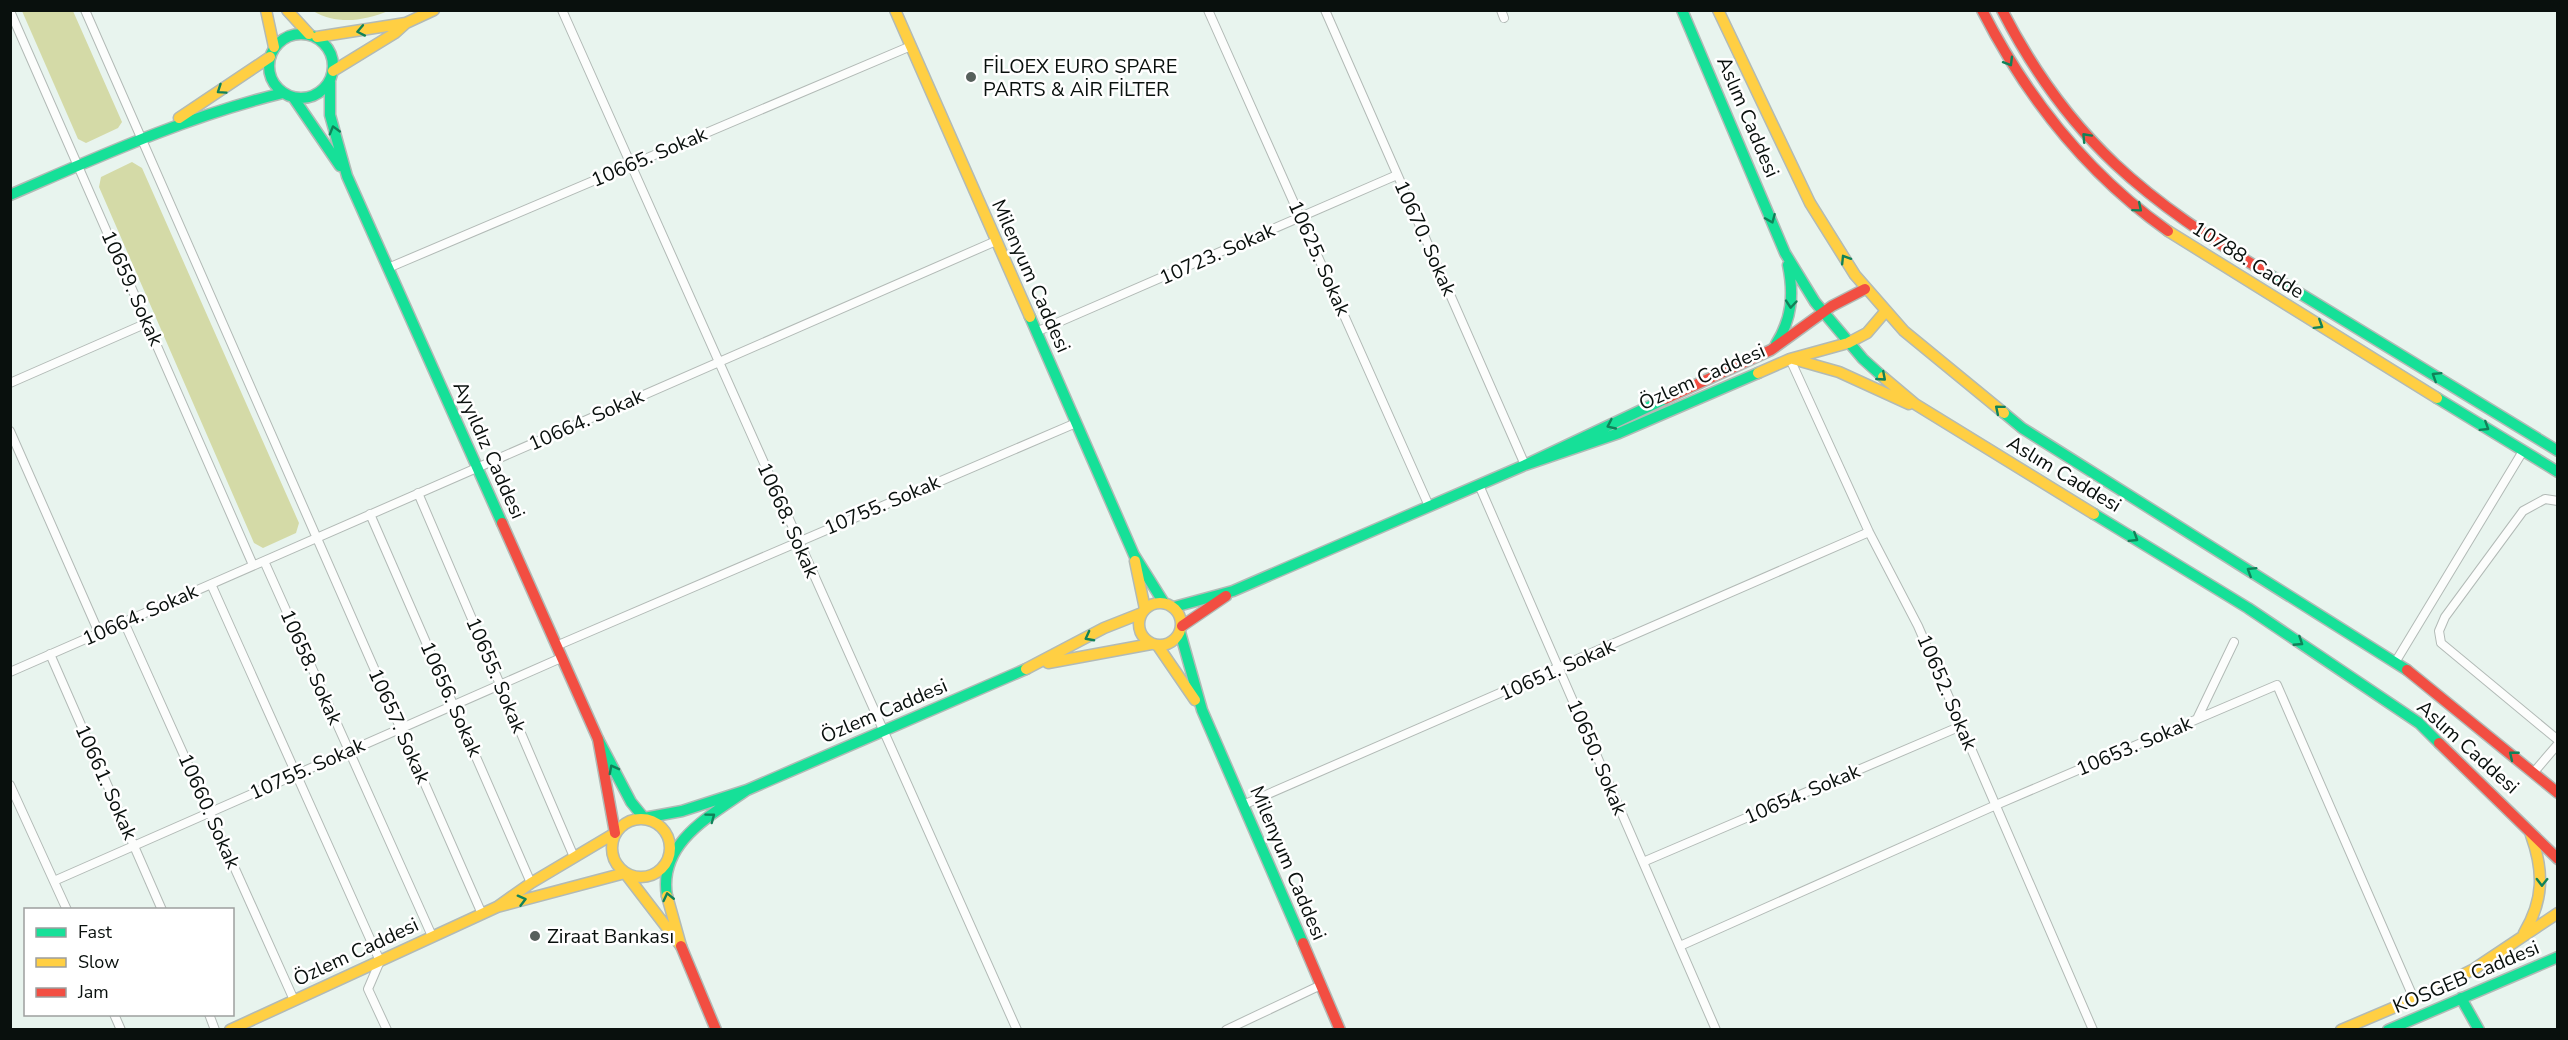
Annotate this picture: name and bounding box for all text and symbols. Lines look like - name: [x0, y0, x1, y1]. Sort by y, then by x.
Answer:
- one-way arrow: [357, 24, 367, 37]
- street label: Aslım Caddesi: [1710, 52, 1786, 182]
- place label: FİLOEX EURO SPARE PARTS & AİR FİLTER: [983, 53, 1177, 103]
- one-way arrow: [2002, 56, 2014, 66]
- marker: FİLOEX EURO SPARE PARTS & AİR FİLTER: [964, 70, 978, 84]
- one-way arrow: [217, 83, 228, 94]
- street label: 10665. Sokak: [587, 120, 712, 194]
- one-way arrow: [329, 125, 341, 135]
- one-way arrow: [2082, 133, 2093, 144]
- street label: 10670. Sokak: [1388, 176, 1463, 301]
- street label: Milenyum Caddesi: [985, 195, 1077, 357]
- street label: 10625. Sokak: [1282, 196, 1357, 321]
- one-way arrow: [2131, 200, 2142, 211]
- one-way arrow: [1764, 213, 1776, 224]
- street label: 10788. Cadde: [2187, 215, 2309, 305]
- street label: 10723. Sokak: [1155, 216, 1280, 291]
- street label: 10659. Sokak: [95, 226, 170, 351]
- one-way arrow: [1841, 255, 1852, 266]
- one-way arrow: [1785, 299, 1798, 309]
- one-way arrow: [2313, 318, 2323, 330]
- street label: Özlem Caddesi: [1635, 337, 1769, 417]
- one-way arrow: [1875, 370, 1886, 381]
- one-way arrow: [2432, 372, 2442, 384]
- street label: Ayyıldız Caddesi: [447, 377, 531, 523]
- street label: 10664. Sokak: [524, 382, 649, 457]
- one-way arrow: [1994, 405, 2005, 416]
- one-way arrow: [1607, 417, 1618, 429]
- one-way arrow: [2479, 420, 2489, 432]
- street label: Aslım Caddesi: [2002, 429, 2126, 519]
- street label: 10668. Sokak: [751, 458, 826, 583]
- street label: 10755. Sokak: [820, 468, 945, 542]
- one-way arrow: [2128, 530, 2138, 542]
- one-way arrow: [2247, 566, 2257, 578]
- street label: 10664. Sokak: [78, 577, 203, 652]
- street label: 10658. Sokak: [274, 605, 349, 730]
- street label: 10655. Sokak: [459, 613, 533, 738]
- one-way arrow: [1084, 630, 1095, 641]
- street label: 10652. Sokak: [1910, 630, 1984, 755]
- street label: 10651. Sokak: [1495, 632, 1620, 707]
- one-way arrow: [2293, 635, 2304, 646]
- street label: 10656. Sokak: [414, 637, 489, 762]
- street label: 10657. Sokak: [362, 664, 437, 789]
- street label: Özlem Caddesi: [816, 672, 952, 750]
- street label: Aslım Caddesi: [2411, 694, 2525, 800]
- street label: 10650. Sokak: [1560, 695, 1634, 820]
- street label: 10653. Sokak: [2072, 709, 2197, 783]
- street label: 10661. Sokak: [69, 720, 144, 845]
- street label: 10755. Sokak: [245, 731, 370, 806]
- street label: 10660. Sokak: [172, 749, 247, 874]
- one-way arrow: [2509, 751, 2520, 762]
- street label: 10654. Sokak: [1740, 757, 1865, 831]
- one-way arrow: [609, 764, 620, 775]
- street label: Milenyum Caddesi: [1243, 782, 1333, 944]
- one-way arrow: [704, 814, 715, 825]
- one-way arrow: [2536, 878, 2549, 887]
- one-way arrow: [663, 892, 676, 902]
- one-way arrow: [516, 895, 527, 907]
- legend: [24, 908, 234, 1016]
- street label: Özlem Caddesi: [289, 911, 423, 993]
- text: Fast: [78, 920, 113, 944]
- place label: Ziraat Bankası: [547, 923, 674, 950]
- marker: Ziraat Bankası: [528, 929, 542, 943]
- street label: KOSGEB Caddesi: [2389, 934, 2543, 1020]
- text: Slow: [78, 950, 119, 974]
- text: Jam: [77, 980, 109, 1004]

